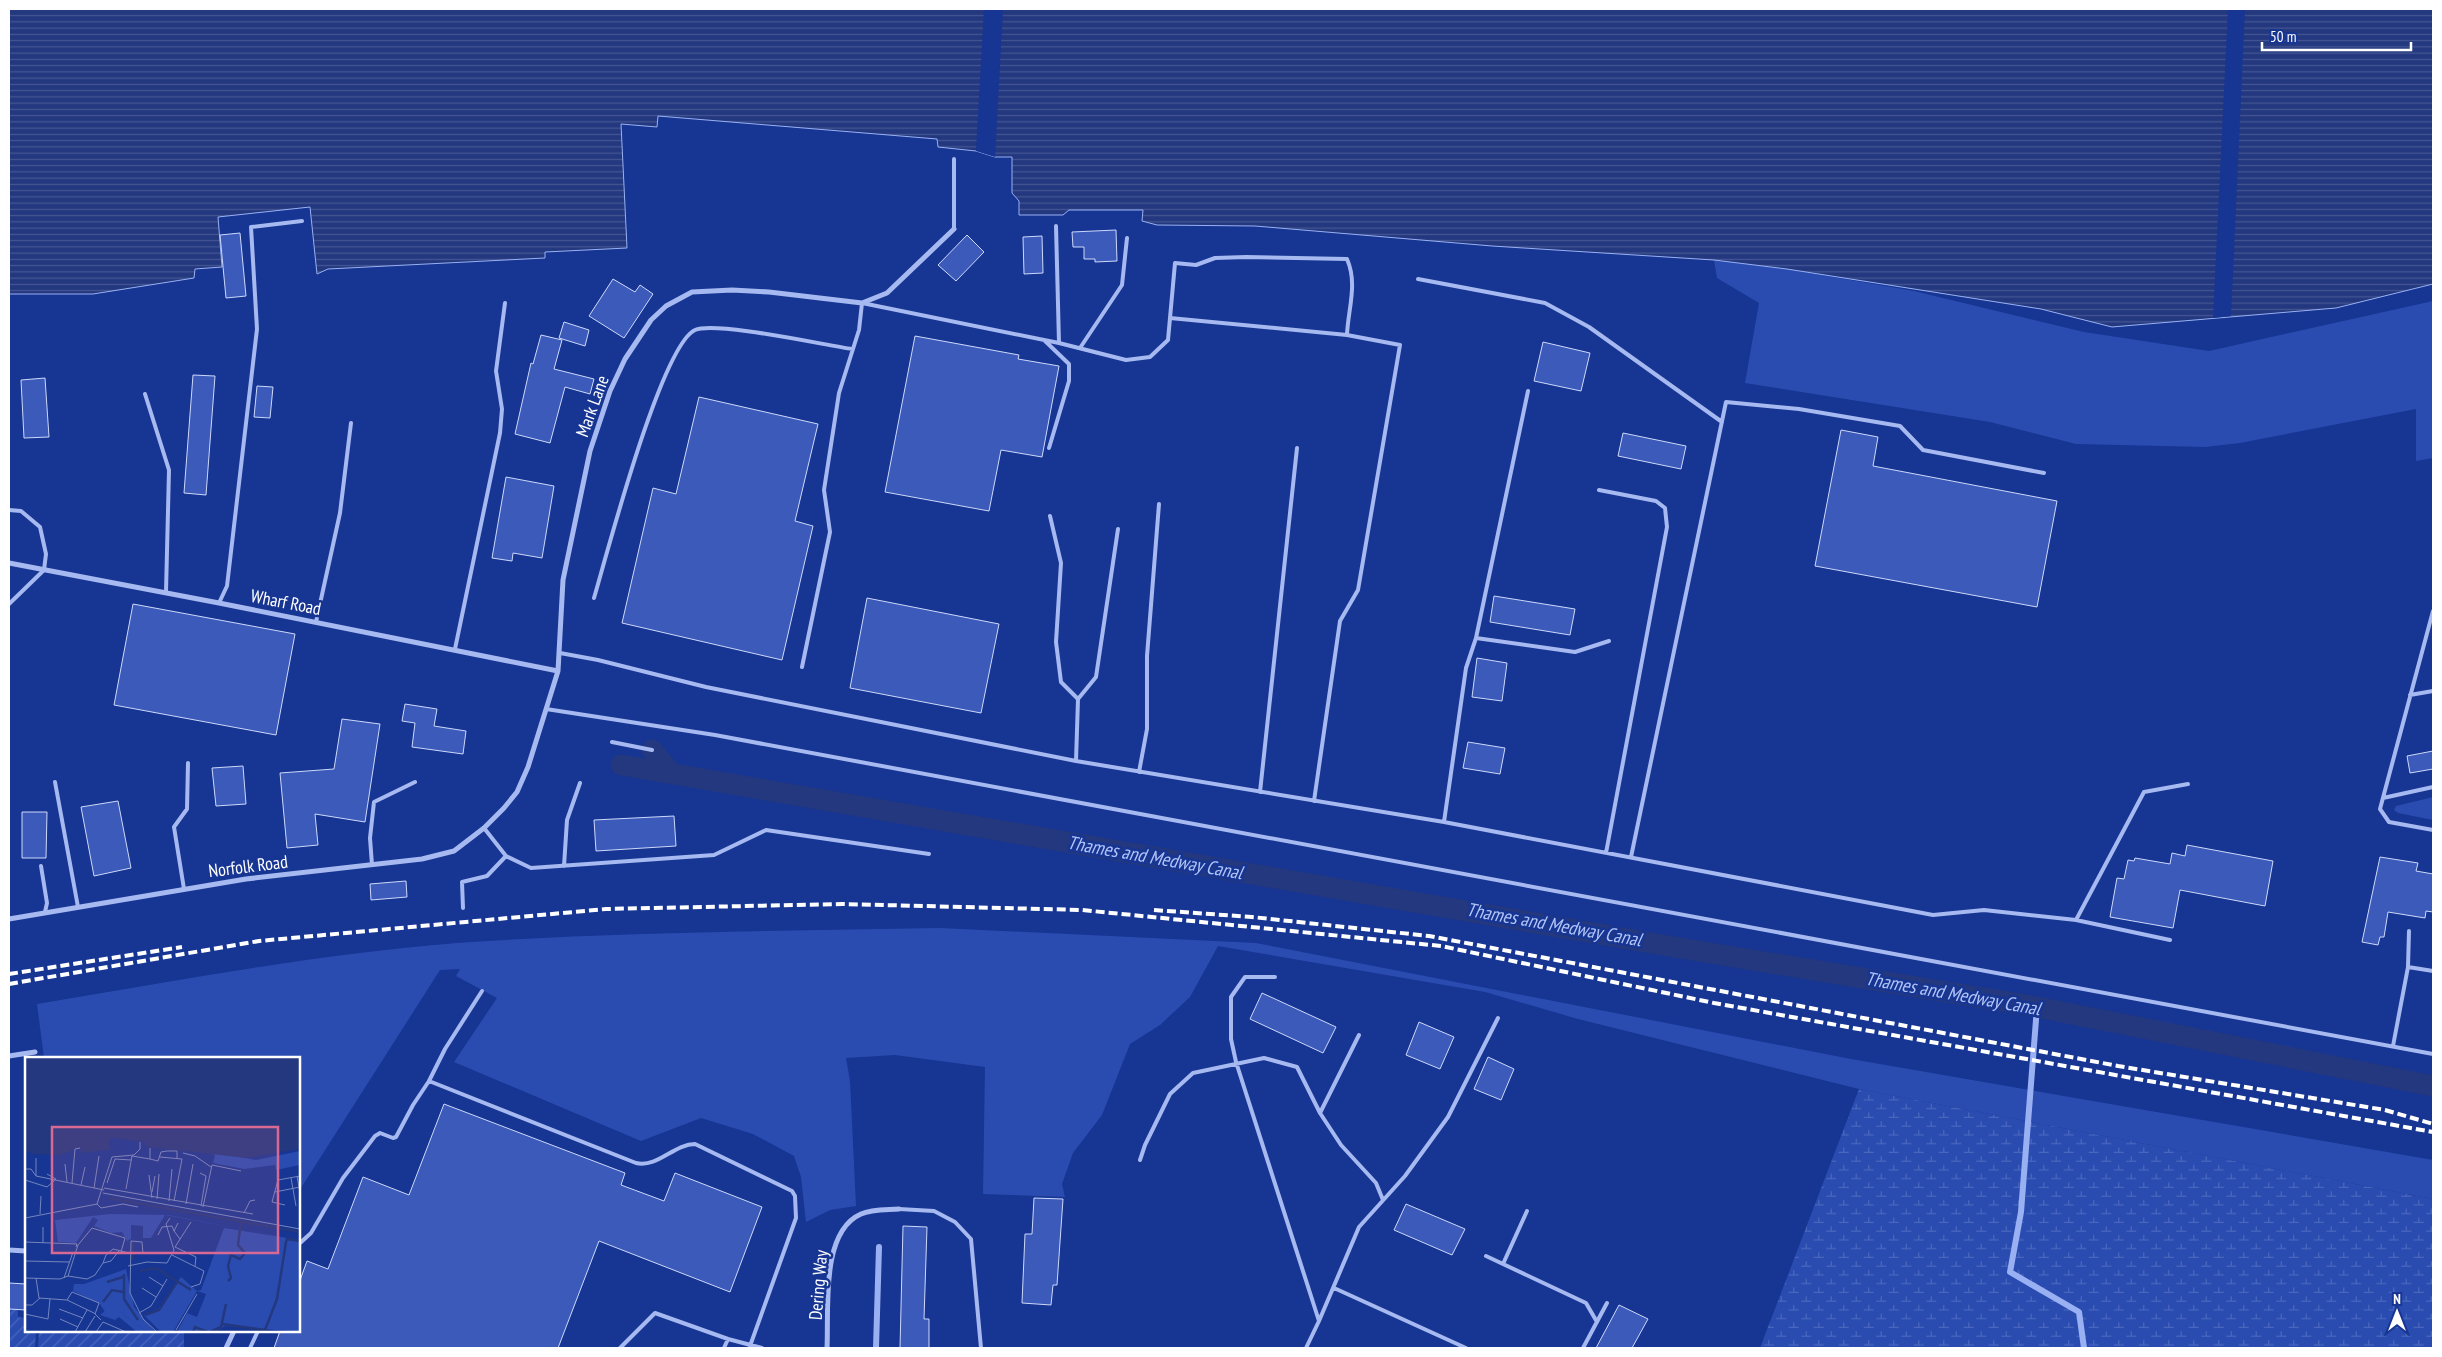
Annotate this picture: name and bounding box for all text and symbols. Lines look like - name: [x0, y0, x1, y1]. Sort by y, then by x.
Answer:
- scale bar: [2262, 20, 2411, 52]
- text: 50 m: [2270, 27, 2296, 46]
- street label: Mark Lane: [570, 372, 614, 440]
- street label: Wharf Road: [249, 584, 323, 620]
- water label: Thames and Medway Canal: [1066, 830, 1246, 884]
- street label: Norfolk Road: [207, 850, 289, 882]
- water label: Thames and Medway Canal: [1465, 897, 1645, 951]
- water label: Thames and Medway Canal: [1864, 966, 2044, 1020]
- inset map: [25, 1057, 300, 1332]
- street label: Dering Way: [803, 1249, 833, 1321]
- north arrow: [2372, 1287, 2422, 1337]
- text: N: [2393, 1290, 2401, 1308]

